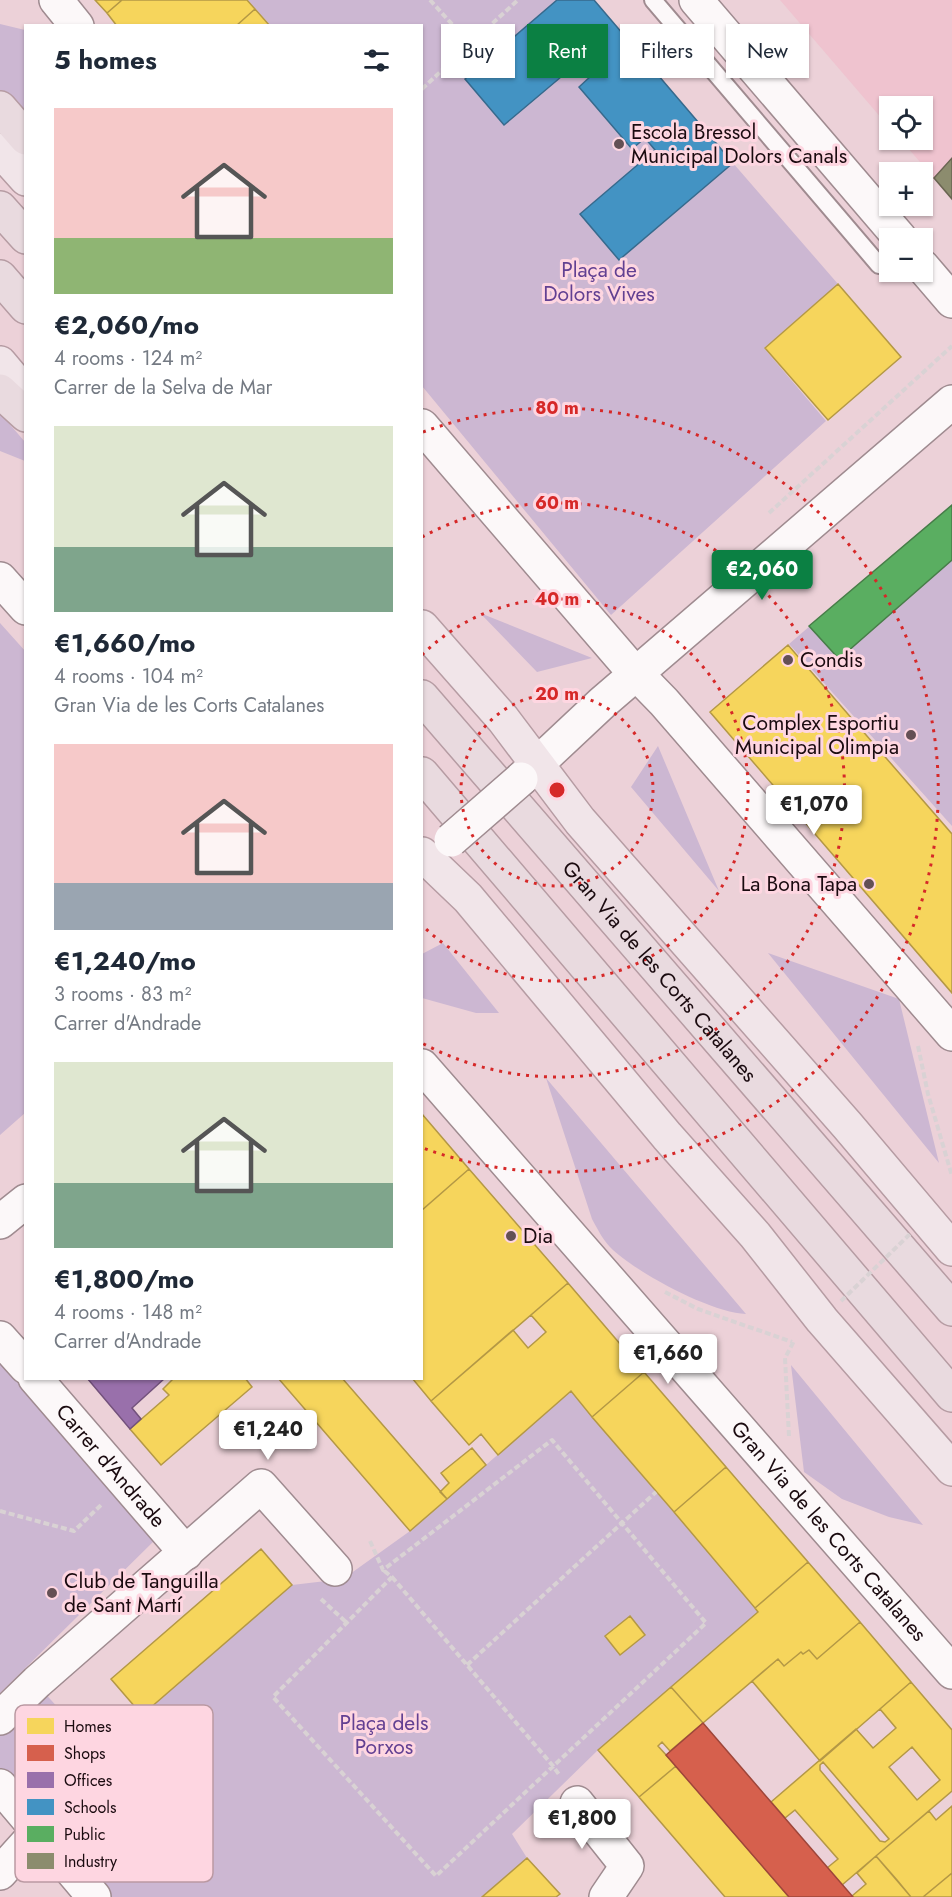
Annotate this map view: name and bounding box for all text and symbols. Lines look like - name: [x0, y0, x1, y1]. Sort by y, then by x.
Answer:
- chip: Buy: [441, 24, 515, 78]
- chip: Rent: [527, 24, 608, 78]
- chip: Filters: [620, 24, 714, 78]
- chip: New: [726, 24, 809, 78]
- text: 5 homes: [54, 41, 157, 79]
- icon: filters: [360, 44, 393, 77]
- map controls: [879, 96, 933, 282]
- button: locate: [879, 96, 933, 150]
- place label: Escola Bressol Municipal Dolors Canals: [631, 117, 847, 171]
- marker: Escola Bressol Municipal Dolors Canals: [612, 137, 626, 151]
- icon: home: [170, 147, 278, 255]
- button: +: [879, 162, 933, 216]
- button: −: [879, 228, 933, 282]
- park label: Plaça de Dolors Vives: [543, 255, 655, 309]
- text: €2,060/mo: [54, 306, 199, 344]
- text: 4 rooms · 124 m²: [54, 344, 202, 373]
- text: Carrer de la Selva de Mar: [54, 373, 272, 402]
- text: 80 m: [535, 395, 579, 421]
- icon: home: [170, 465, 278, 573]
- text: 60 m: [535, 490, 579, 516]
- pin: €2,060: [713, 550, 811, 601]
- text: €2,060: [726, 555, 798, 584]
- text: 40 m: [535, 586, 579, 612]
- text: €1,660/mo: [54, 624, 195, 662]
- place label: Condis: [800, 645, 863, 675]
- marker: Condis: [781, 653, 795, 667]
- text: 4 rooms · 104 m²: [54, 662, 203, 691]
- text: 20 m: [535, 681, 579, 707]
- text: Gran Via de les Corts Catalanes: [54, 691, 324, 720]
- place label: Complex Esportiu Municipal Olimpia: [735, 708, 899, 762]
- marker: Complex Esportiu Municipal Olimpia: [904, 728, 918, 742]
- centre of rings: [547, 780, 567, 800]
- icon: home: [170, 783, 278, 891]
- pin: €1,070: [765, 785, 863, 836]
- text: €1,070: [780, 790, 848, 819]
- street label: Gran Via de les Corts Catalanes: [555, 854, 764, 1089]
- place label: La Bona Tapa: [741, 869, 857, 899]
- marker: La Bona Tapa: [862, 877, 876, 891]
- text: €1,240/mo: [54, 942, 196, 980]
- text: 3 rooms · 83 m²: [54, 980, 191, 1009]
- text: Carrer d'Andrade: [54, 1009, 201, 1038]
- icon: home: [170, 1101, 278, 1209]
- place label: Dia: [523, 1221, 553, 1251]
- marker: Dia: [504, 1229, 518, 1243]
- text: €1,800/mo: [54, 1260, 194, 1298]
- text: 4 rooms · 148 m²: [54, 1298, 202, 1327]
- text: Carrer d'Andrade: [54, 1327, 201, 1356]
- pin: €1,660: [619, 1334, 717, 1385]
- text: €1,660: [633, 1339, 703, 1368]
- street label: Carrer d'Andrade: [49, 1397, 173, 1534]
- pin: €1,240: [219, 1410, 317, 1461]
- street label: Gran Via de les Corts Catalanes: [724, 1414, 934, 1648]
- text: €1,240: [233, 1415, 303, 1444]
- place label: Club de Tanguilla de Sant Martí: [64, 1566, 219, 1620]
- marker: Club de Tanguilla de Sant Martí: [45, 1586, 59, 1600]
- legend: [15, 1705, 213, 1882]
- park label: Plaça dels Porxos: [340, 1708, 428, 1762]
- text: Homes: [64, 1715, 111, 1738]
- text: Shops: [64, 1742, 105, 1765]
- text: Offices: [64, 1769, 112, 1792]
- text: Schools: [64, 1796, 116, 1819]
- pin: €1,800: [533, 1799, 631, 1850]
- text: €1,800: [548, 1804, 616, 1833]
- text: Public: [64, 1823, 105, 1846]
- text: Industry: [64, 1850, 118, 1873]

